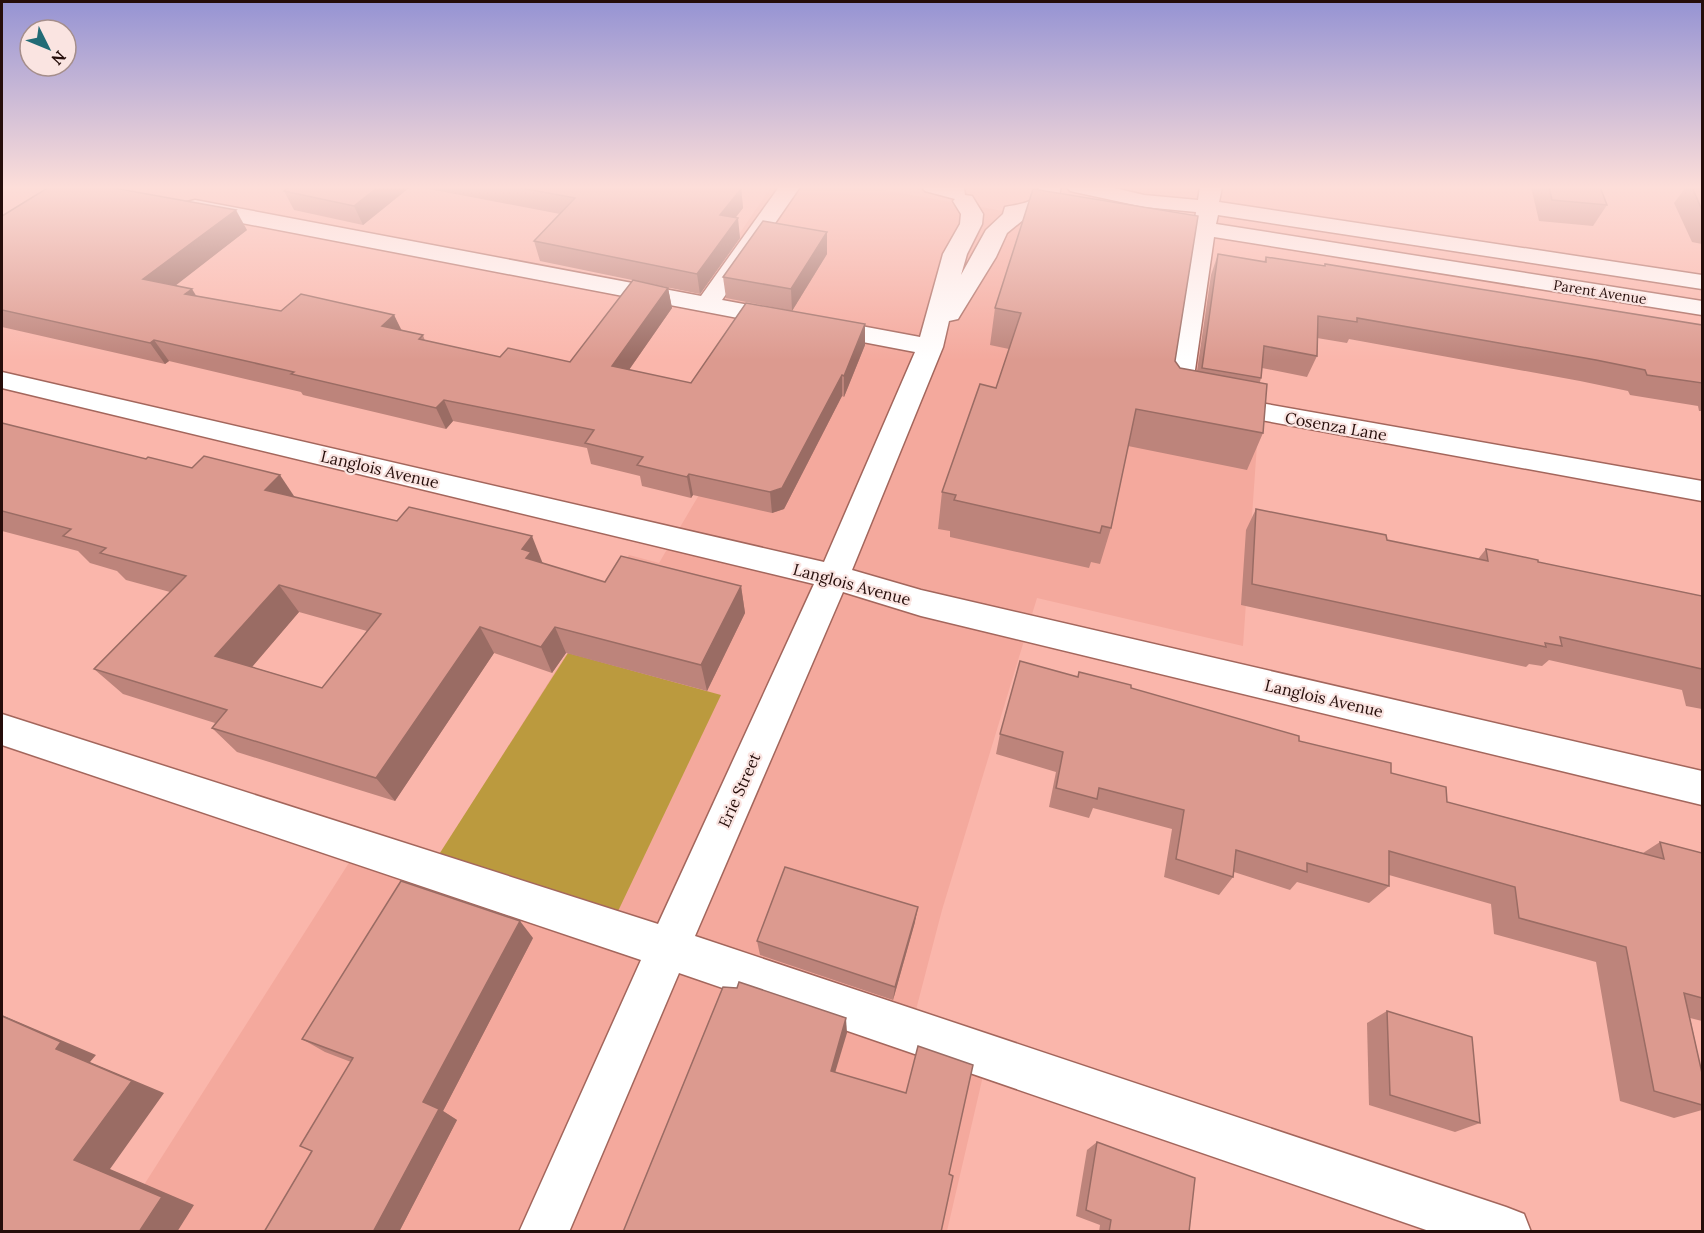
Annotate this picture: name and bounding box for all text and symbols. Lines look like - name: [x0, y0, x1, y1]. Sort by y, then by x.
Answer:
- north arrow: [18, 18, 78, 78]
- text: N: [47, 47, 71, 70]
- street label: Parent Avenue: [1552, 276, 1648, 308]
- street label: Cosenza Lane: [1283, 407, 1389, 445]
- street label: Langlois Avenue: [319, 446, 441, 492]
- street label: Langlois Avenue: [791, 559, 913, 609]
- street label: Langlois Avenue: [1263, 675, 1385, 721]
- street label: Erie Street: [714, 749, 765, 830]

